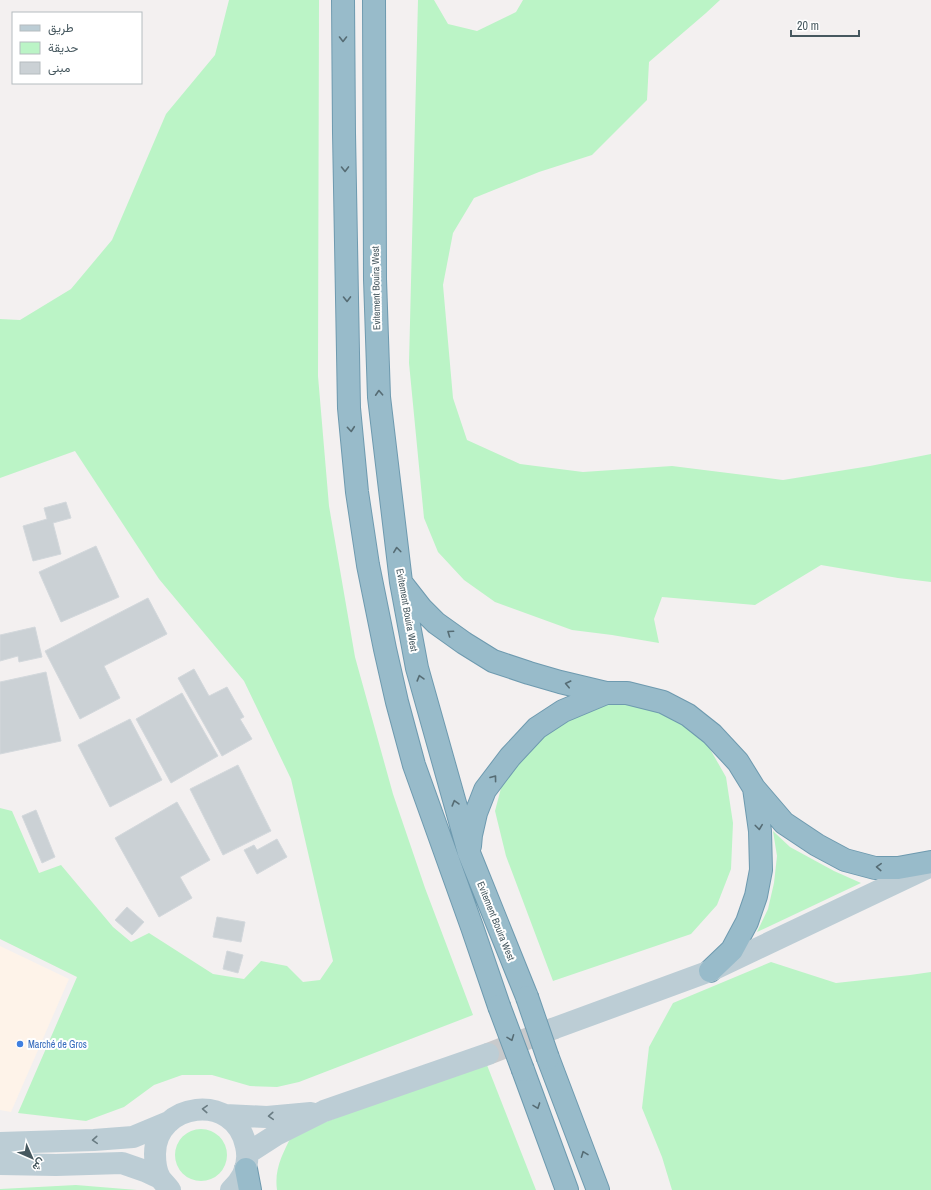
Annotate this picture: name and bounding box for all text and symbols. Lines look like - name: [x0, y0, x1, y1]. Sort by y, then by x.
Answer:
- legend: [12, 12, 142, 84]
- scale bar: [791, 12, 859, 38]
- text: 20 m: [797, 18, 819, 34]
- text: طريق: [48, 20, 74, 36]
- one-way arrow: [339, 36, 347, 42]
- text: حديقة: [48, 40, 78, 56]
- text: مبنى: [48, 60, 70, 76]
- one-way arrow: [340, 166, 349, 172]
- street label: Evitement Bouira West: [369, 245, 383, 330]
- one-way arrow: [343, 296, 351, 302]
- one-way arrow: [375, 390, 383, 396]
- one-way arrow: [347, 426, 356, 432]
- one-way arrow: [393, 547, 402, 553]
- street label: Evitement Bouira West: [393, 567, 421, 653]
- one-way arrow: [447, 631, 454, 638]
- one-way arrow: [416, 675, 425, 682]
- one-way arrow: [565, 680, 572, 689]
- one-way arrow: [489, 775, 496, 782]
- one-way arrow: [452, 800, 460, 807]
- one-way arrow: [754, 823, 763, 830]
- one-way arrow: [876, 863, 882, 872]
- street label: Evitement Bouira West: [474, 880, 518, 963]
- one-way arrow: [506, 1033, 514, 1041]
- place label: Marché de Gros: [28, 1038, 87, 1051]
- marker: Marché de Gros: [15, 1039, 25, 1049]
- one-way arrow: [532, 1103, 540, 1110]
- one-way arrow: [202, 1105, 208, 1114]
- one-way arrow: [268, 1112, 274, 1121]
- one-way arrow: [91, 1135, 98, 1144]
- north arrow: [12, 1138, 52, 1178]
- one-way arrow: [581, 1150, 589, 1157]
- text: ش: [29, 1155, 49, 1175]

